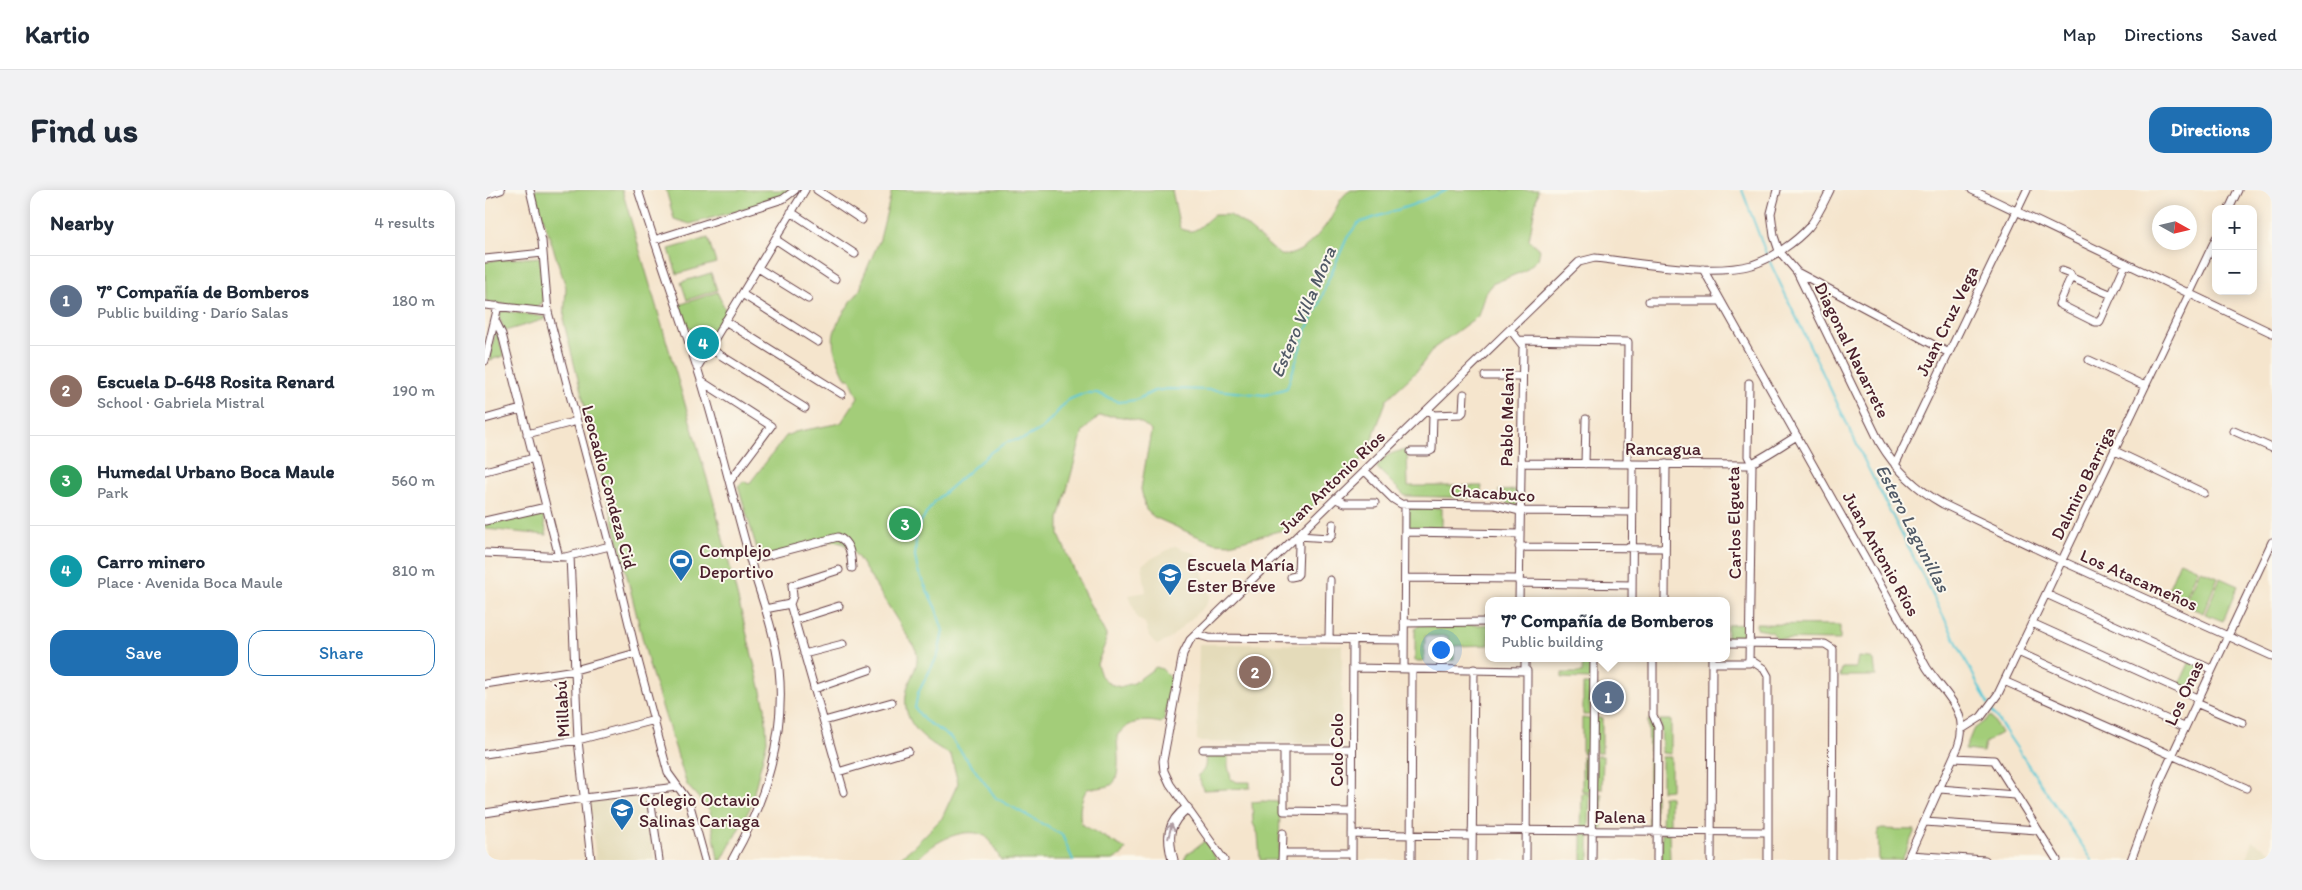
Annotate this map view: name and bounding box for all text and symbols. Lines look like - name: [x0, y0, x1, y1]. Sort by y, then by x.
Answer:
- text: Kartio: [25, 20, 90, 49]
- text: Map: [2063, 24, 2096, 46]
- text: Directions: [2124, 24, 2203, 46]
- text: Saved: [2231, 24, 2277, 46]
- button: Directions: [2149, 107, 2272, 153]
- text: Find us: [30, 109, 138, 151]
- north arrow: [2152, 205, 2197, 250]
- map controls: [2212, 205, 2257, 295]
- button: +: [2212, 205, 2257, 250]
- text: Nearby: [50, 210, 114, 235]
- text: 4 results: [374, 213, 435, 232]
- water label: Estero Villa Mora: [1265, 243, 1341, 381]
- button: −: [2212, 250, 2257, 295]
- street label: Juan Cruz Vega: [1911, 262, 1983, 380]
- street label: Diagonal Navarrete: [1810, 278, 1894, 422]
- text: 7° Compañía de Bomberos: [97, 280, 309, 303]
- text: 1: [62, 291, 70, 310]
- text: 180 m: [392, 291, 435, 310]
- text: Public building · Darío Salas: [97, 303, 288, 322]
- pin: 4: [687, 324, 719, 362]
- street label: Pablo Melani: [1495, 367, 1519, 467]
- text: Escuela D-648 Rosita Renard: [97, 370, 334, 393]
- text: 2: [62, 381, 70, 400]
- text: 190 m: [392, 381, 435, 400]
- text: School · Gabriela Mistral: [97, 393, 265, 412]
- street label: Leocadio Condeza Cid: [577, 403, 641, 571]
- street label: Dalmiro Barriga: [2046, 422, 2120, 544]
- street label: Juan Antonio Ríos: [1274, 426, 1390, 538]
- street label: Rancagua: [1625, 438, 1702, 460]
- text: Humedal Urbano Boca Maule: [97, 460, 335, 483]
- water label: Estero Lagunillas: [1871, 460, 1956, 597]
- street label: Carlos Elgueta: [1722, 466, 1746, 580]
- text: 3: [62, 471, 70, 490]
- text: 560 m: [391, 471, 435, 490]
- street label: Chacabuco: [1450, 479, 1536, 507]
- text: Park: [97, 483, 128, 502]
- street label: Juan Antonio Ríos: [1838, 488, 1924, 620]
- pin: 3: [889, 505, 921, 543]
- place label: Complejo Deportivo: [699, 540, 774, 583]
- street label: Los Atacameños: [2077, 544, 2201, 616]
- sports icon: Complejo Deportivo: [668, 548, 694, 582]
- text: Carro minero: [97, 550, 205, 573]
- place label: Escuela María Ester Breve: [1187, 554, 1294, 597]
- text: 4: [61, 561, 71, 580]
- text: 810 m: [392, 561, 435, 580]
- school or university icon: Escuela María Ester Breve: [1157, 562, 1183, 596]
- text: Place · Avenida Boca Maule: [97, 573, 283, 592]
- popup: [1485, 597, 1730, 662]
- text: 7° Compañía de Bomberos: [1501, 609, 1714, 632]
- button: Save: [50, 630, 238, 676]
- button: Share: [248, 630, 435, 676]
- text: Public building: [1501, 632, 1603, 651]
- your location: [1428, 637, 1454, 663]
- pin: 2: [1239, 653, 1271, 691]
- street label: Los Onas: [2159, 657, 2209, 729]
- pin: 1: [1592, 678, 1624, 716]
- street label: Millabú: [550, 680, 574, 738]
- street label: Colo Colo: [1326, 713, 1348, 787]
- place label: Colegio Octavio Salinas Cariaga: [639, 789, 760, 832]
- school or university icon: Colegio Octavio Salinas Cariaga: [609, 797, 635, 831]
- street label: Palena: [1594, 806, 1646, 828]
- one-way arrow: [1166, 824, 1175, 840]

